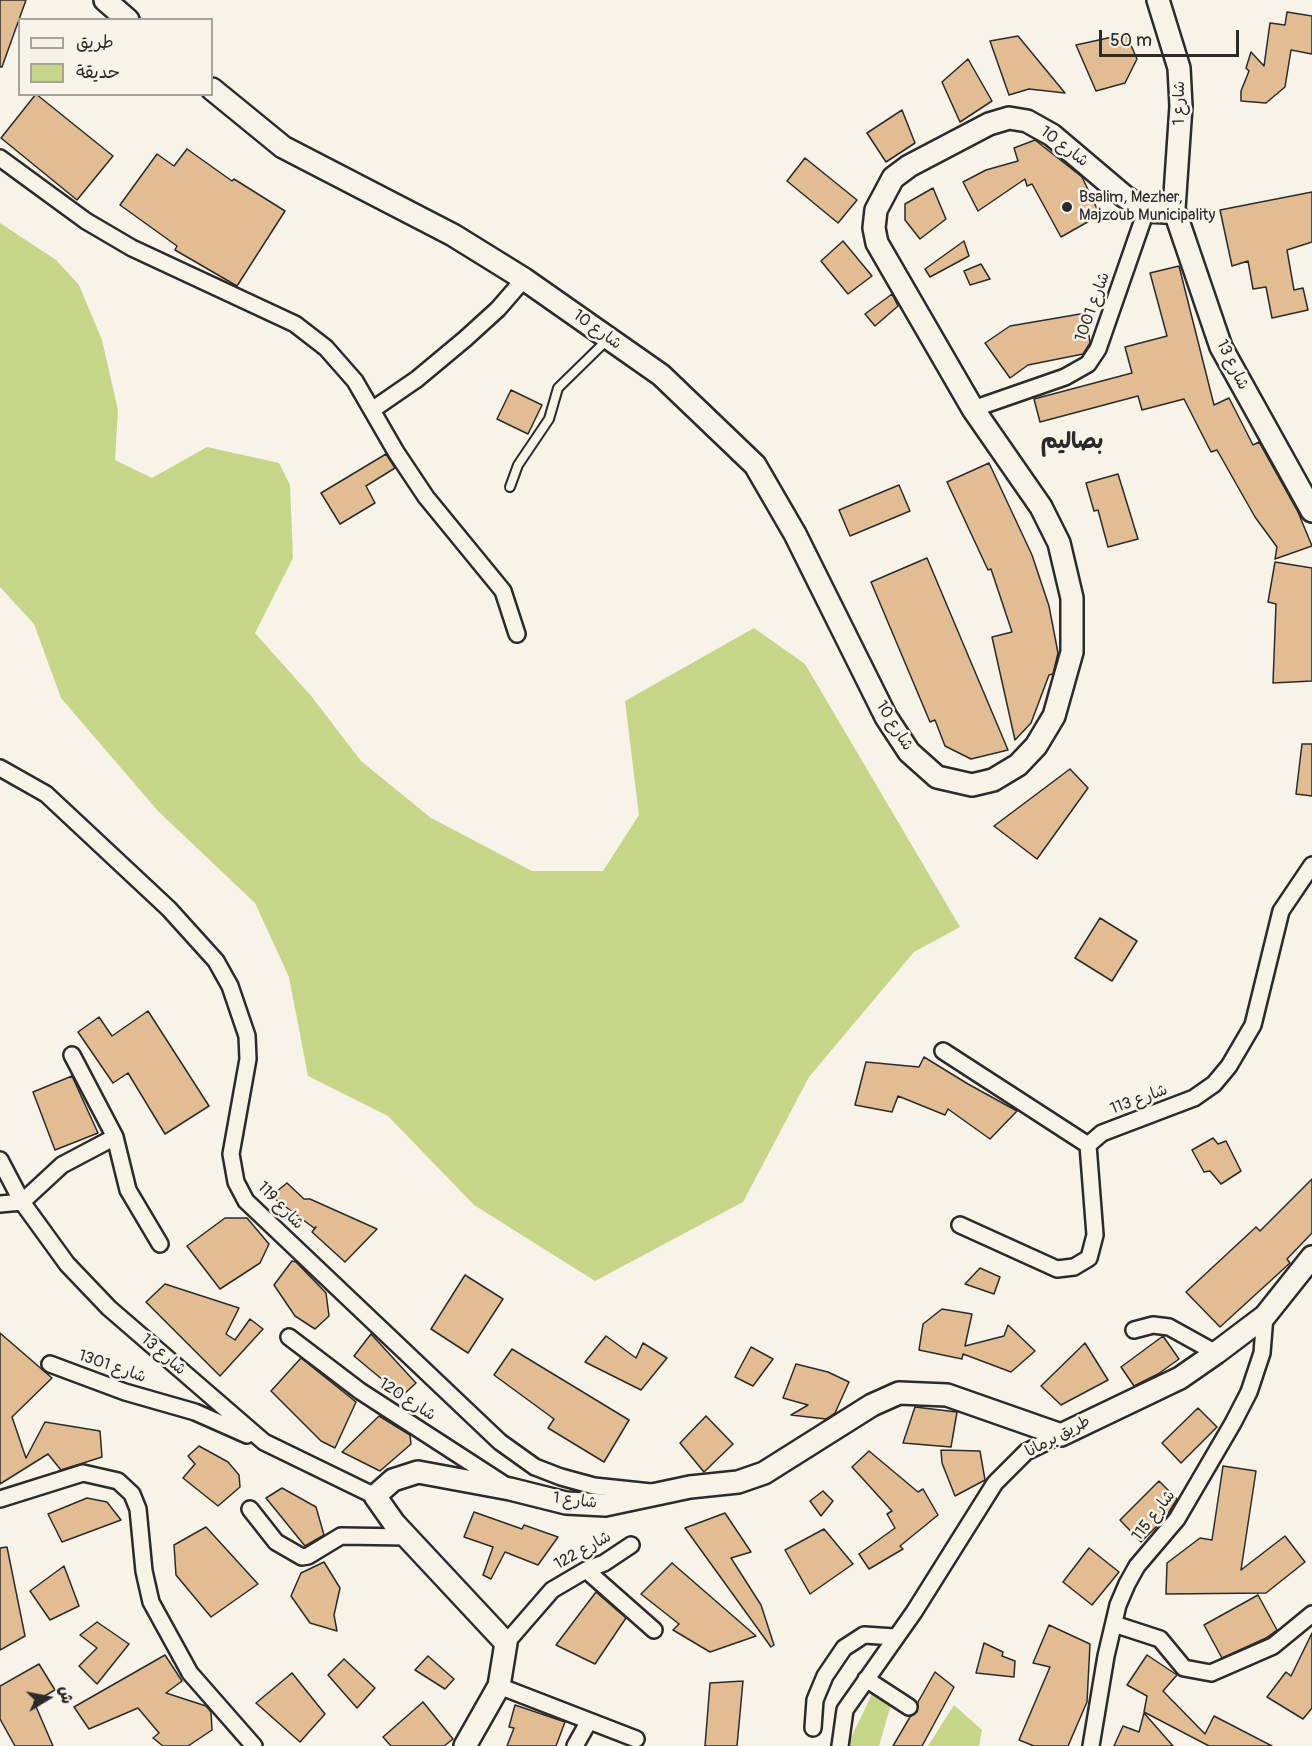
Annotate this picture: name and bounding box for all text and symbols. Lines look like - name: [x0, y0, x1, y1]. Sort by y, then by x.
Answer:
- legend: [18, 18, 213, 96]
- scale bar: [1102, 18, 1242, 56]
- text: 50 m: [1110, 29, 1152, 52]
- text: طريق: [76, 31, 114, 54]
- text: حديقة: [76, 61, 120, 84]
- street label: شارع 1: [1170, 81, 1190, 125]
- street label: شارع 10: [1036, 123, 1092, 171]
- place label: Bsalim, Mezher, Majzoub Municipality: [1079, 188, 1215, 226]
- marker: Bsalim, Mezher, Majzoub Municipality: [1060, 200, 1074, 214]
- street label: شارع 1001: [1072, 270, 1114, 344]
- street label: شارع 10: [569, 306, 625, 354]
- street label: شارع 13: [1212, 337, 1252, 393]
- district label: بصاليم: [1041, 429, 1103, 455]
- street label: شارع 10: [871, 697, 917, 755]
- street label: شارع 113: [1108, 1081, 1170, 1119]
- street label: شارع 119: [253, 1178, 307, 1234]
- street label: شارع 13: [137, 1330, 189, 1380]
- street label: شارع 1301: [76, 1346, 148, 1388]
- street label: شارع 120: [375, 1374, 439, 1426]
- street label: طريق برمانا: [1022, 1412, 1094, 1462]
- street label: شارع 115: [1128, 1487, 1180, 1545]
- street label: شارع 1: [552, 1489, 598, 1513]
- street label: شارع 122: [551, 1528, 615, 1574]
- north arrow: [18, 1668, 78, 1728]
- text: ش: [54, 1684, 77, 1705]

